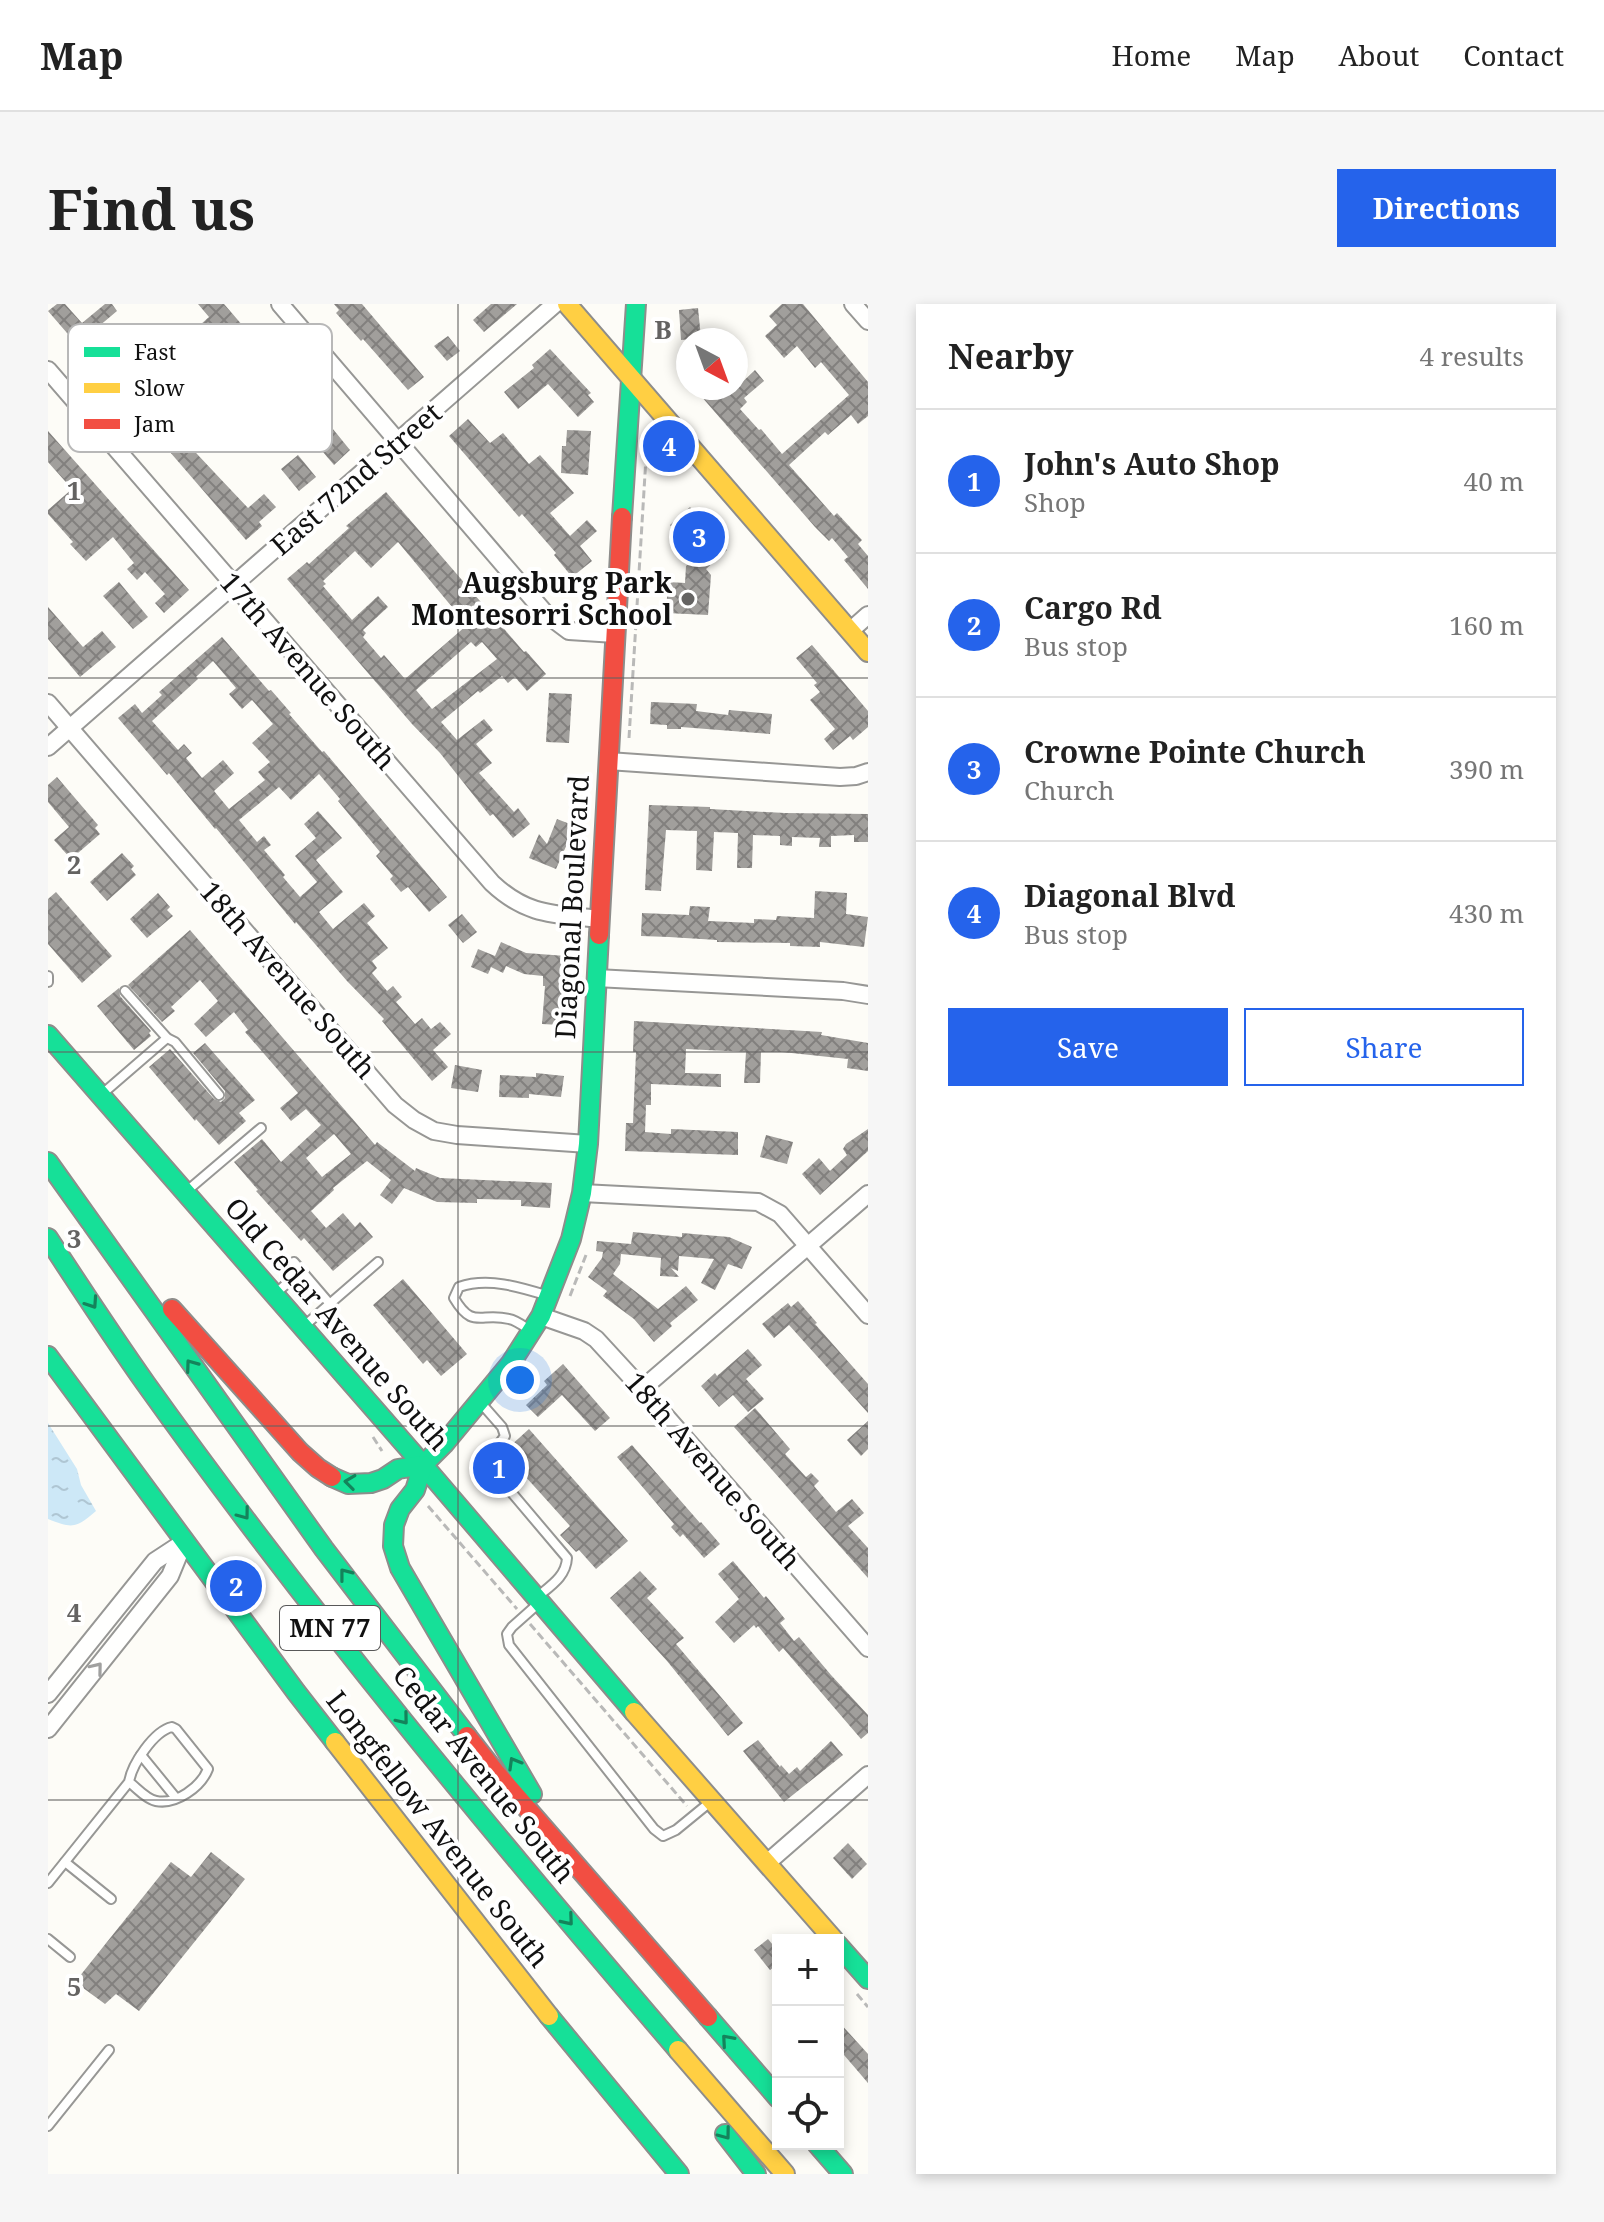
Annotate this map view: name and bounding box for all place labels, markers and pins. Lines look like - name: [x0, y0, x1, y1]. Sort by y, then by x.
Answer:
- pin: 4: [643, 416, 695, 476]
- pin: 3: [673, 507, 725, 567]
- place label: Augsburg Park Montesorri School: [411, 563, 672, 633]
- marker: Augsburg Park Montesorri School: [679, 590, 697, 608]
- pin: 1: [473, 1438, 525, 1498]
- pin: 2: [210, 1556, 262, 1616]

